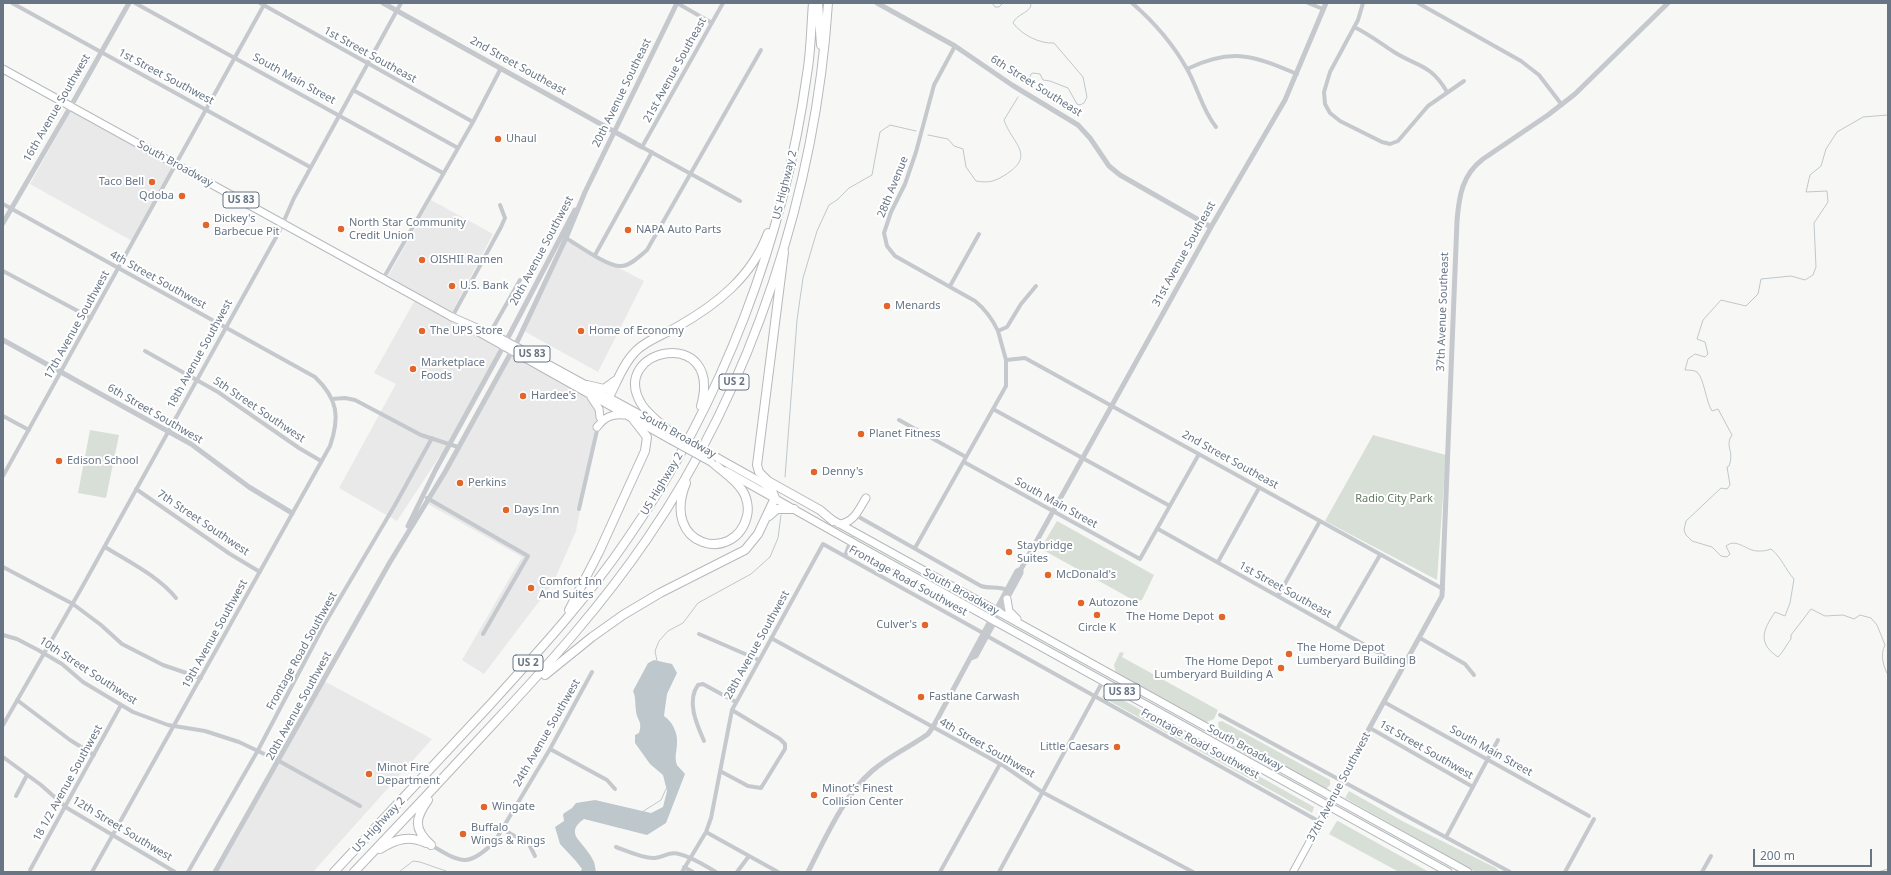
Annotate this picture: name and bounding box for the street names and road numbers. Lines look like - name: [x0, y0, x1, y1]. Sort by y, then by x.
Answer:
- street label: 21st Avenue Southeast: [641, 15, 709, 125]
- street label: 1st Street Southeast: [321, 24, 419, 86]
- street label: 2nd Street Southeast: [467, 34, 569, 98]
- street label: 20th Avenue Southeast: [590, 36, 654, 150]
- street label: 1st Street Southwest: [116, 46, 216, 108]
- street label: South Main Street: [250, 51, 338, 107]
- street label: 16th Avenue Southwest: [21, 52, 93, 164]
- street label: 6th Street Southeast: [988, 52, 1084, 120]
- street label: South Broadway: [135, 138, 215, 190]
- street label: US Highway 2: [770, 149, 800, 221]
- street label: 28th Avenue: [875, 154, 911, 220]
- road number: US 83: [223, 192, 259, 208]
- street label: 20th Avenue Southwest: [508, 194, 576, 308]
- street label: 31st Avenue Southeast: [1150, 199, 1218, 309]
- street label: 4th Street Southwest: [108, 248, 208, 312]
- street label: 37th Avenue Southeast: [1434, 252, 1452, 372]
- street label: 17th Avenue Southwest: [42, 268, 112, 382]
- street label: 18th Avenue Southwest: [165, 297, 235, 411]
- road number: US 83: [514, 346, 550, 362]
- street label: 5th Street Southwest: [211, 374, 307, 446]
- road number: US 2: [719, 374, 749, 390]
- street label: 6th Street Southwest: [105, 381, 205, 447]
- street label: South Broadway: [638, 409, 718, 461]
- street label: 2nd Street Southeast: [1179, 428, 1281, 492]
- street label: US Highway 2: [638, 450, 686, 518]
- street label: South Main Street: [1012, 475, 1100, 531]
- street label: 7th Street Southwest: [155, 487, 251, 559]
- street label: Frontage Road Southwest: [847, 543, 969, 619]
- street label: 1st Street Southeast: [1236, 559, 1334, 621]
- street label: South Broadway: [921, 566, 1001, 618]
- street label: 19th Avenue Southwest: [180, 577, 250, 691]
- street label: 28th Avenue Southwest: [722, 588, 792, 702]
- street label: Frontage Road Southwest: [264, 590, 340, 712]
- street label: 10th Street Southwest: [37, 634, 139, 708]
- street label: 20th Avenue Southwest: [264, 649, 334, 763]
- road number: US 2: [513, 655, 543, 671]
- street label: 24th Avenue Southwest: [511, 677, 583, 789]
- road number: US 83: [1104, 684, 1140, 700]
- street label: Frontage Road Southwest: [1139, 706, 1261, 782]
- street label: 4th Street Southwest: [937, 715, 1037, 781]
- street label: 1st Street Southwest: [1377, 718, 1475, 782]
- street label: South Broadway: [1205, 722, 1285, 774]
- street label: 18 1/2 Avenue Southwest: [31, 723, 105, 843]
- street label: South Main Street: [1447, 723, 1535, 779]
- street label: 37th Avenue Southwest: [1305, 730, 1373, 844]
- street label: 12th Street Southwest: [70, 794, 174, 864]
- street label: US Highway 2: [350, 795, 408, 855]

